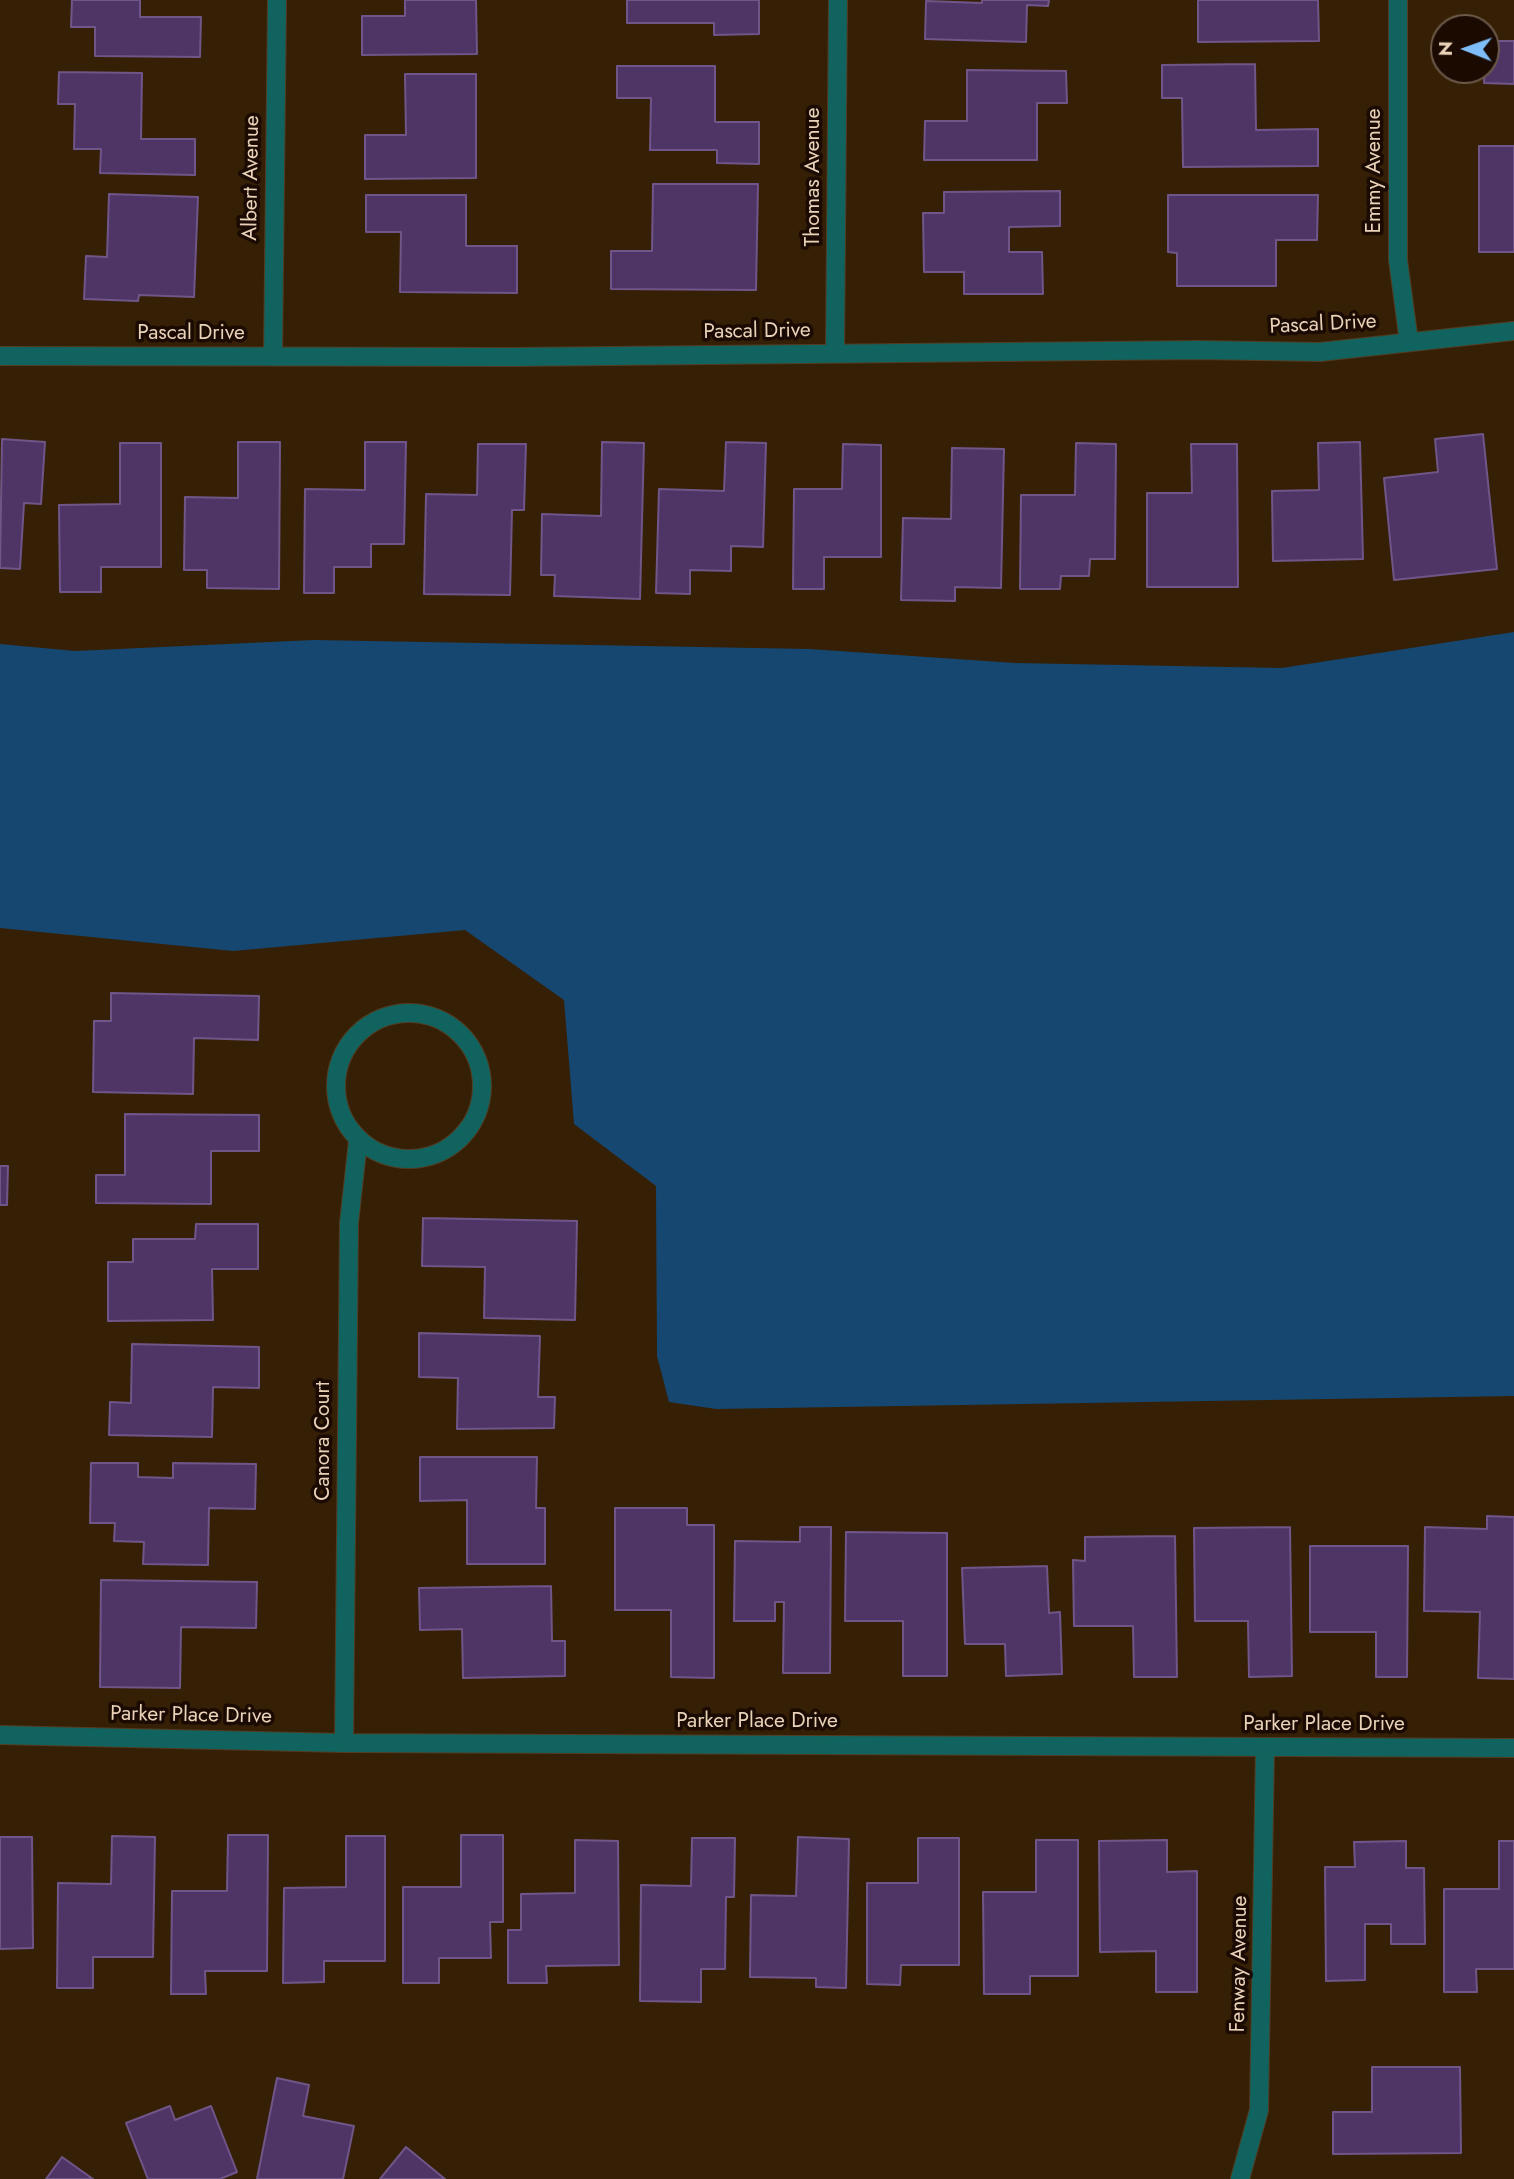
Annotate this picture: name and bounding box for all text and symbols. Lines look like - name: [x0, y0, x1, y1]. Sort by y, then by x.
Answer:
- north arrow: [1430, 14, 1500, 84]
- text: N: [1432, 41, 1459, 56]
- street label: Thomas Avenue: [801, 108, 827, 246]
- street label: Emmy Avenue: [1362, 108, 1388, 234]
- street label: Albert Avenue: [238, 115, 266, 241]
- street label: Pascal Drive: [1269, 310, 1377, 340]
- street label: Pascal Drive: [703, 318, 811, 346]
- street label: Pascal Drive: [137, 321, 245, 347]
- street label: Canora Court: [311, 1381, 337, 1501]
- street label: Parker Place Drive: [110, 1702, 272, 1730]
- street label: Parker Place Drive: [676, 1709, 838, 1735]
- street label: Parker Place Drive: [1243, 1712, 1405, 1738]
- street label: Fenway Avenue: [1226, 1895, 1254, 2033]

